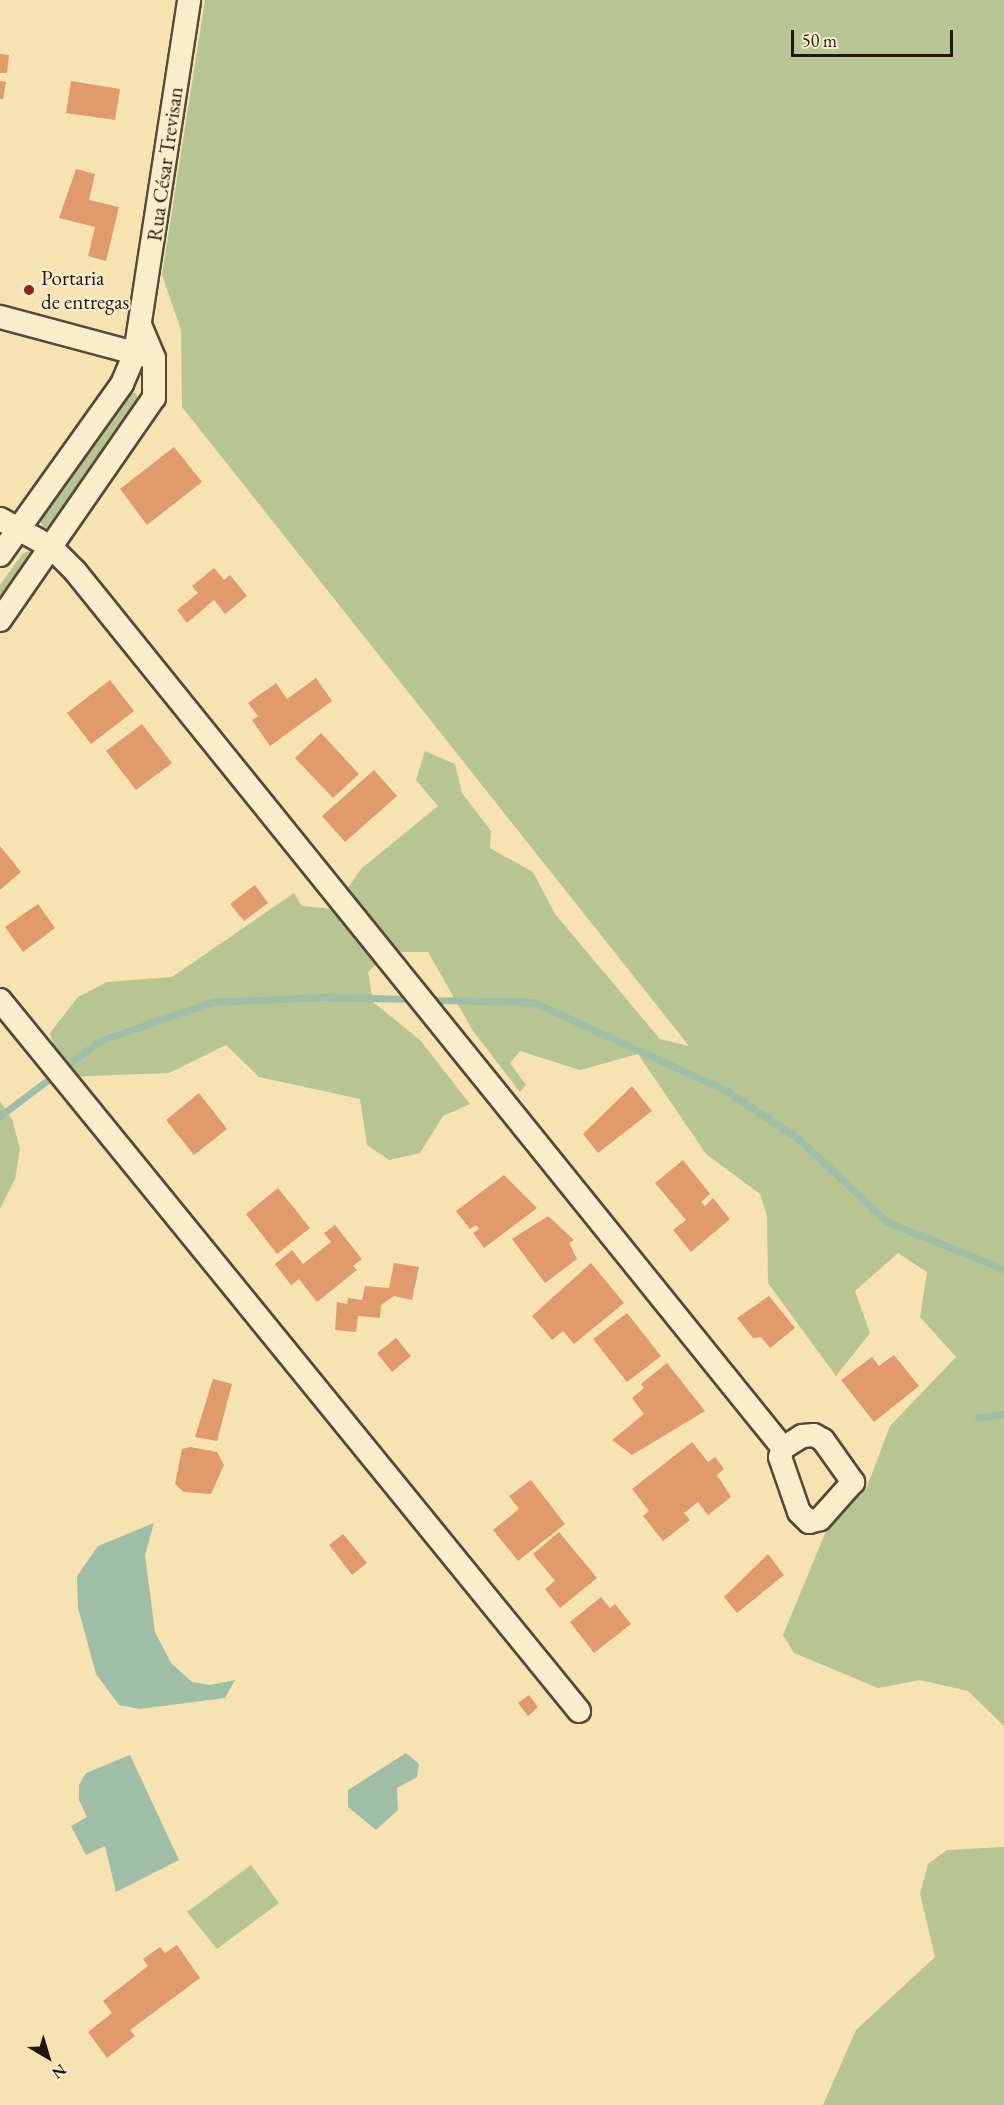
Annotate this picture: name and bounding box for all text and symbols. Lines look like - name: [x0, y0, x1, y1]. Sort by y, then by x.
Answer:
- scale bar: [794, 18, 956, 56]
- text: 50 m: [802, 29, 837, 52]
- street label: Rua César Trevisan: [142, 85, 188, 243]
- place label: Portaria de entregas: [41, 265, 129, 315]
- marker: Portaria de entregas: [22, 283, 36, 297]
- north arrow: [18, 2027, 78, 2087]
- text: N: [48, 2059, 71, 2084]

